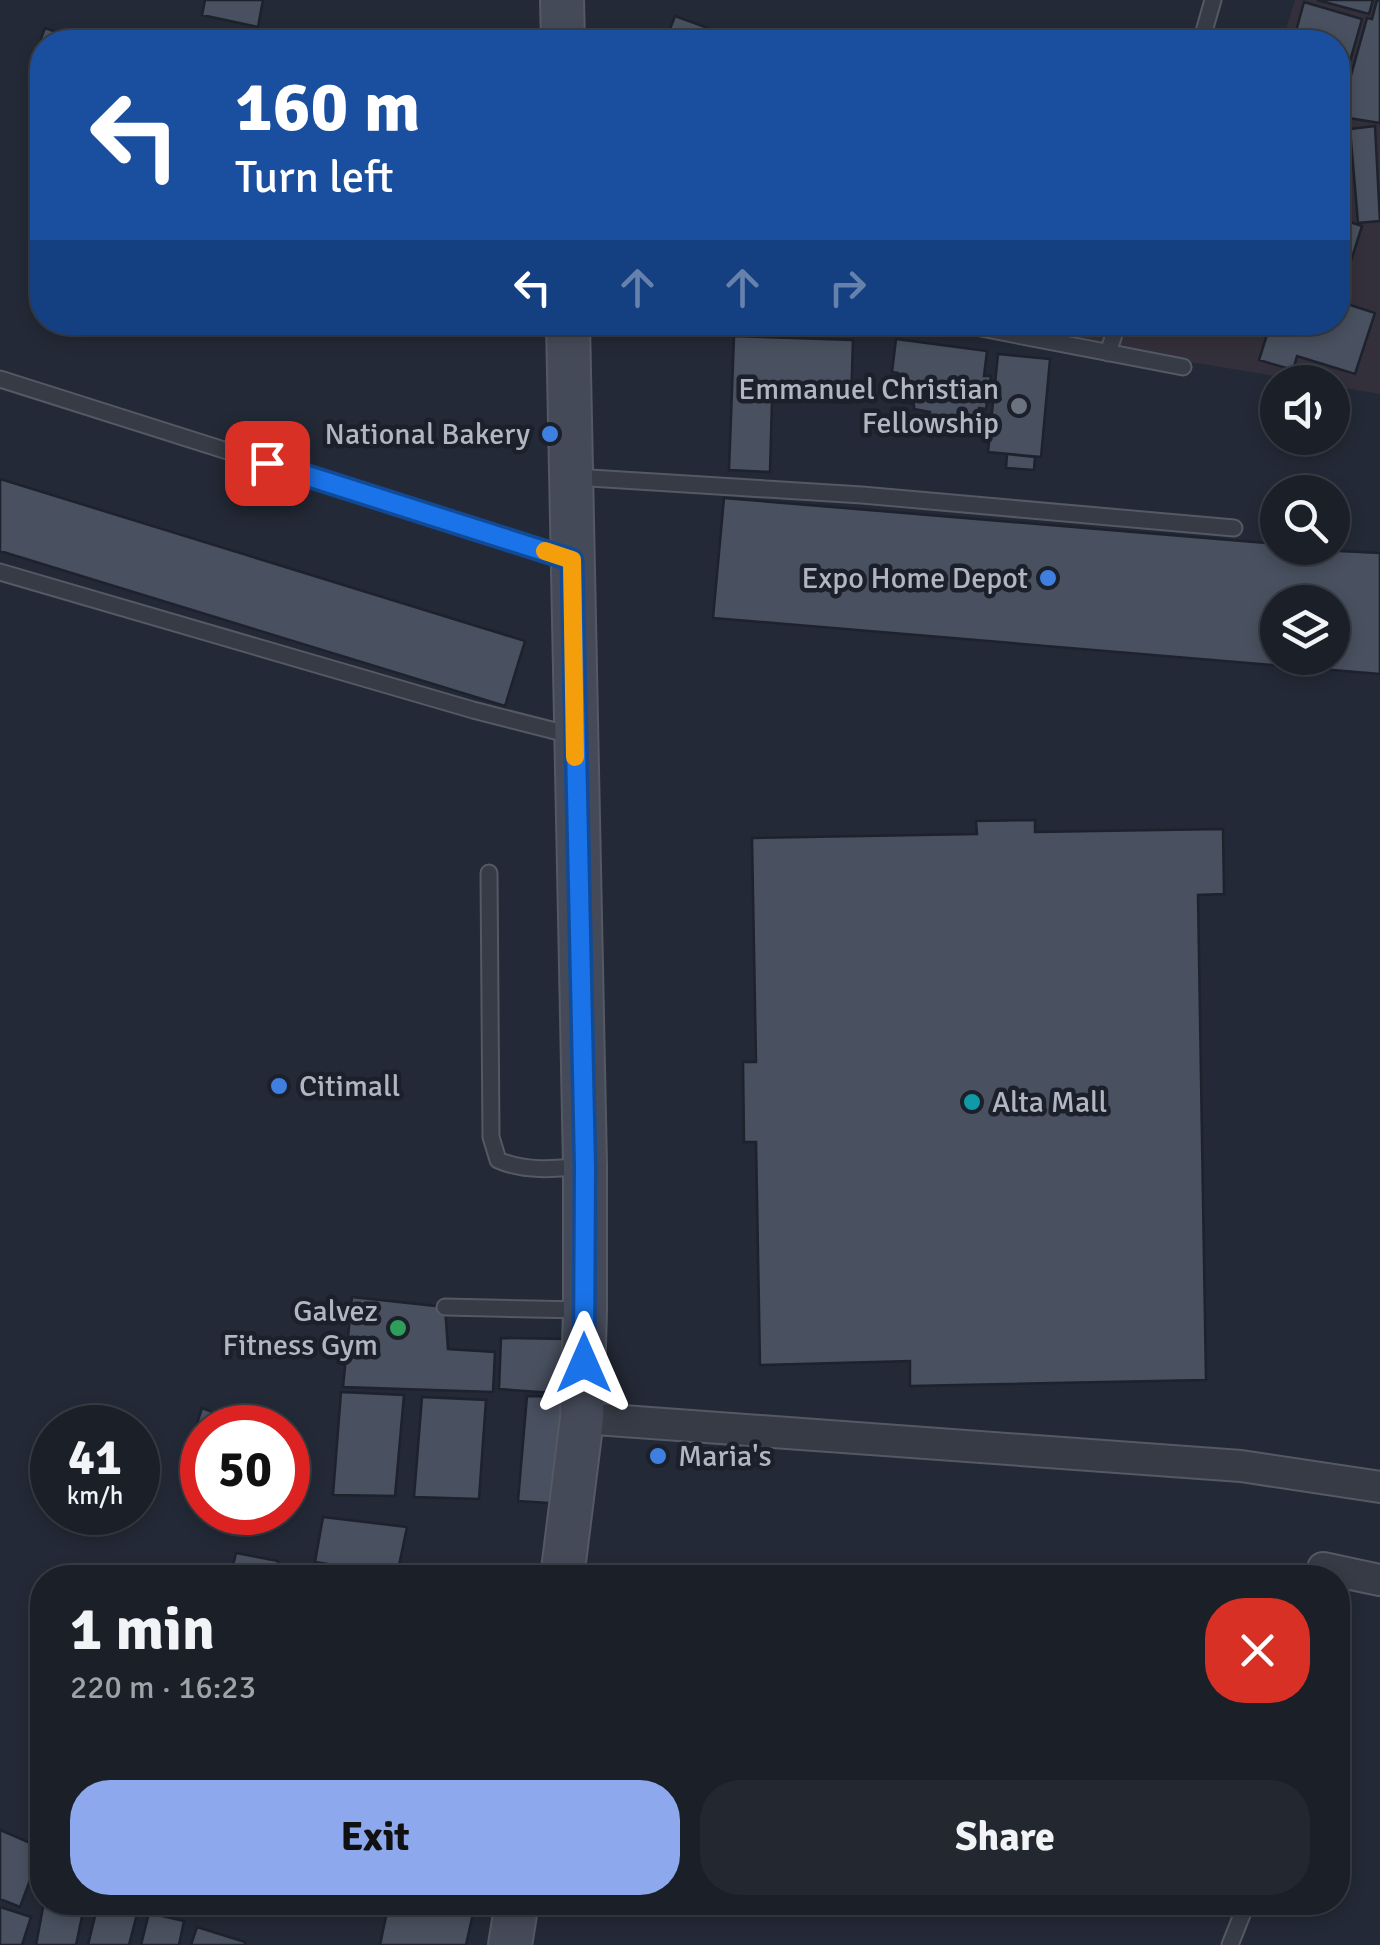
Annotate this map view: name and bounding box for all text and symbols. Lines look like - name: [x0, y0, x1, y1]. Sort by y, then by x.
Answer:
- text: 160 m: [235, 64, 420, 150]
- icon: left: [70, 70, 200, 200]
- text: Turn left: [235, 150, 394, 205]
- icon: left: [505, 260, 560, 315]
- icon: ahead: [610, 260, 665, 315]
- icon: ahead: [715, 260, 770, 315]
- icon: right: [820, 260, 875, 315]
- map controls: [1260, 365, 1350, 675]
- button: sound: [1260, 365, 1350, 455]
- place label: Emmanuel Christian Fellowship: [738, 371, 999, 442]
- marker: Emmanuel Christian Fellowship: [1008, 395, 1030, 417]
- place label: National Bakery: [325, 416, 530, 453]
- pin: [225, 421, 310, 506]
- marker: National Bakery: [539, 423, 561, 445]
- icon: arrive: [240, 436, 295, 491]
- button: search: [1260, 475, 1350, 565]
- place label: Expo Home Depot: [802, 560, 1028, 597]
- marker: Expo Home Depot: [1037, 567, 1059, 589]
- button: layers: [1260, 585, 1350, 675]
- place label: Citimall: [299, 1068, 400, 1105]
- marker: Citimall: [268, 1075, 290, 1097]
- place label: Alta Mall: [992, 1084, 1107, 1121]
- marker: Alta Mall: [961, 1091, 983, 1113]
- place label: Galvez Fitness Gym: [223, 1293, 378, 1364]
- position arrow: [532, 1311, 636, 1415]
- marker: Galvez Fitness Gym: [387, 1317, 409, 1339]
- speed limit sign: 50: [180, 1405, 310, 1535]
- text: 41: [68, 1427, 122, 1489]
- place label: Maria's: [678, 1438, 772, 1475]
- marker: Maria's: [647, 1445, 669, 1467]
- text: km/h: [67, 1480, 123, 1511]
- text: 1 min: [70, 1593, 215, 1667]
- button: close: [1205, 1598, 1310, 1703]
- text: 220 m · 16:23: [70, 1668, 256, 1707]
- button: Exit: [70, 1780, 680, 1895]
- button: Share: [700, 1780, 1310, 1895]

